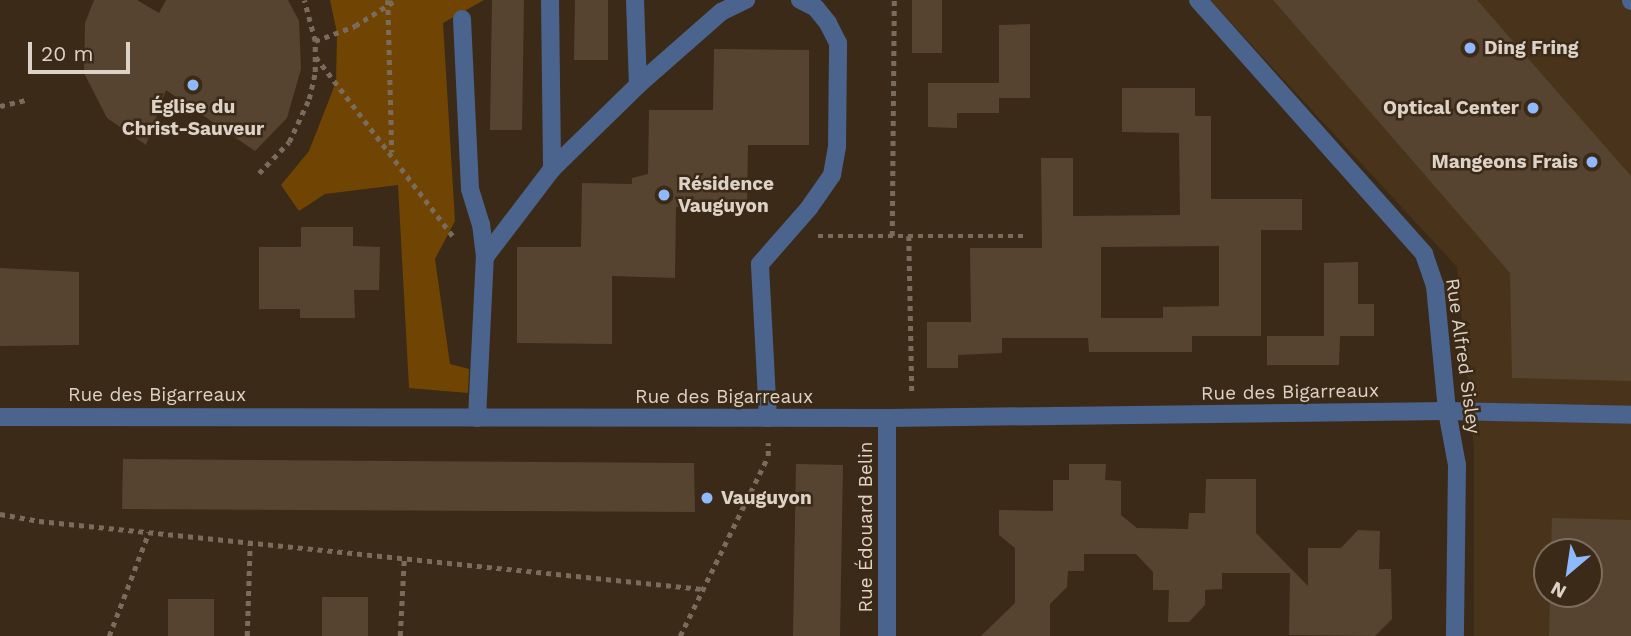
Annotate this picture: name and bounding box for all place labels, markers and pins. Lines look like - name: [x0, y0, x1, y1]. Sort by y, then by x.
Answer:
- place label: Ding Fring: [1484, 37, 1578, 59]
- marker: Ding Fring: [1462, 40, 1478, 56]
- marker: Église du Christ-Sauveur: [185, 77, 201, 93]
- place label: Église du Christ-Sauveur: [122, 96, 264, 140]
- place label: Optical Center: [1383, 97, 1519, 119]
- marker: Optical Center: [1525, 100, 1541, 116]
- place label: Mangeons Frais: [1432, 151, 1578, 173]
- marker: Mangeons Frais: [1584, 154, 1600, 170]
- place label: Résidence Vauguyon: [678, 173, 774, 217]
- marker: Résidence Vauguyon: [656, 187, 672, 203]
- place label: Vauguyon: [721, 487, 812, 509]
- marker: Vauguyon: [699, 490, 715, 506]

